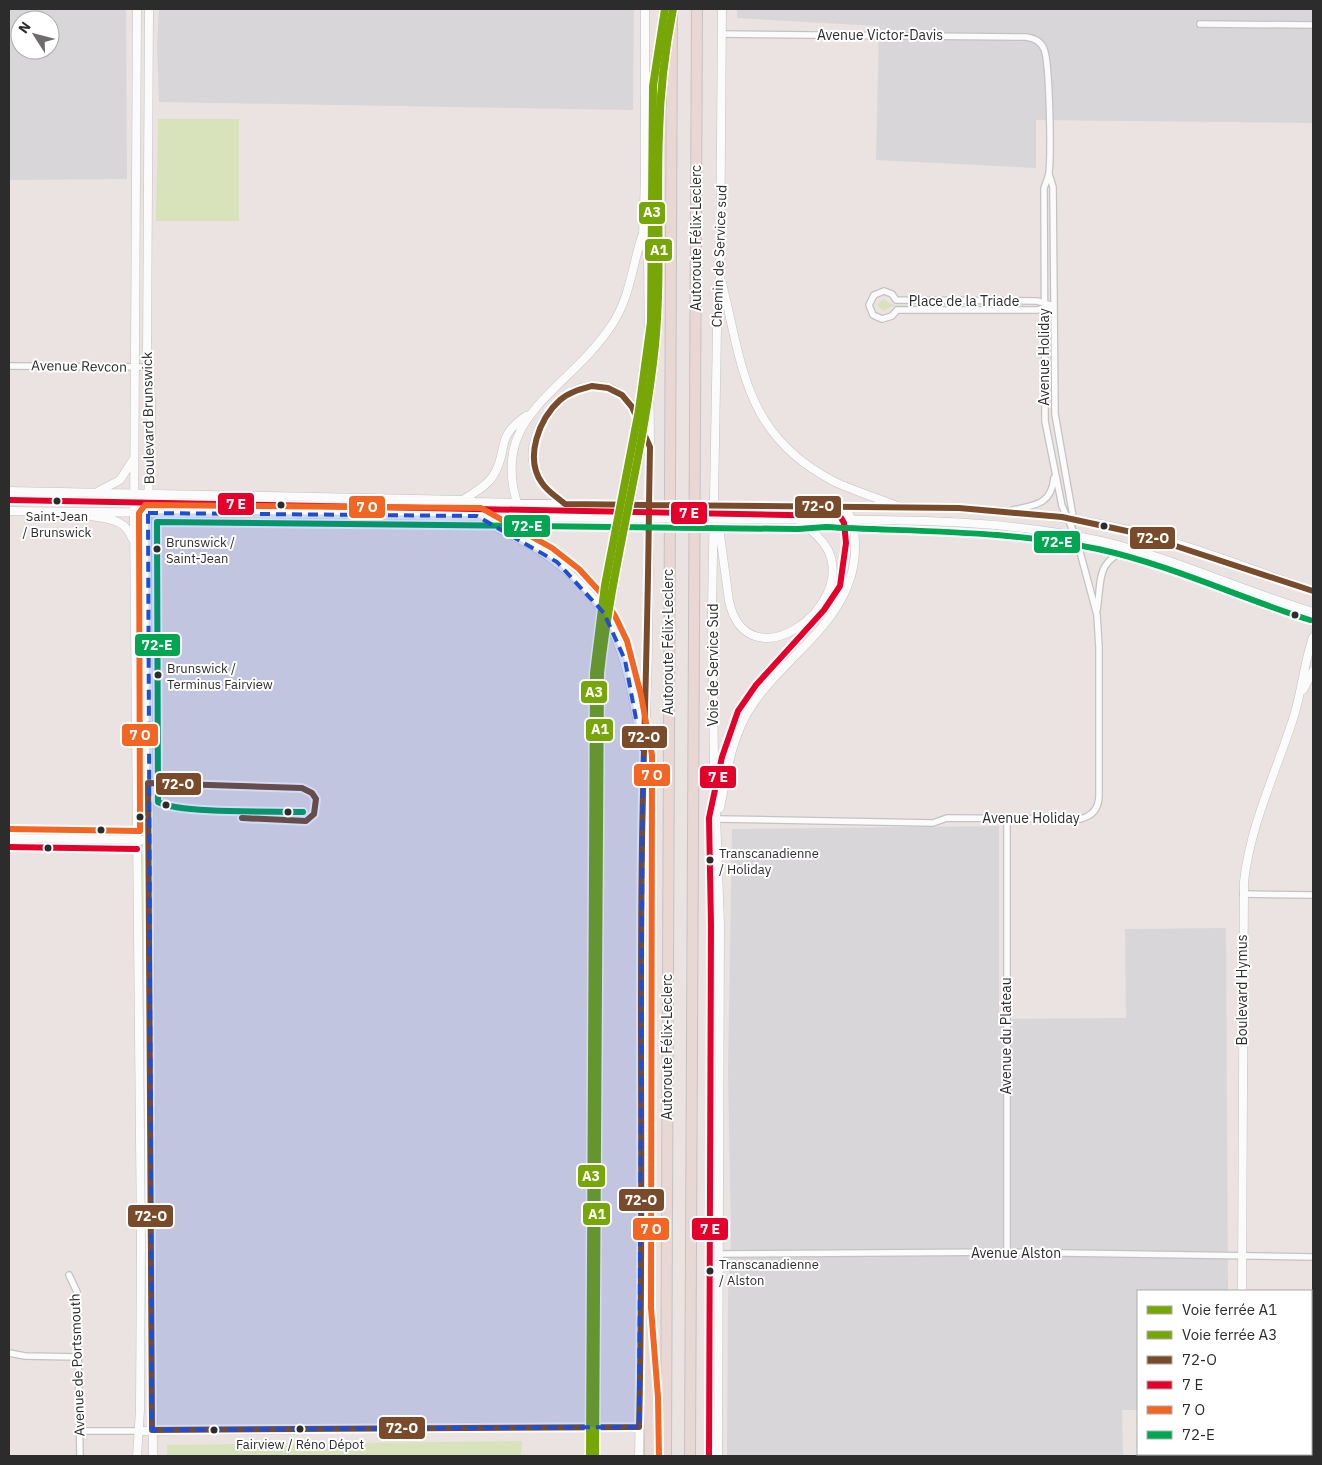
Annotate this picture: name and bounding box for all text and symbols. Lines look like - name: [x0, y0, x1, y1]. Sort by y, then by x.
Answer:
- north arrow: [10, 10, 60, 60]
- text: N: [14, 18, 35, 37]
- street label: Avenue Victor-Davis: [817, 26, 943, 44]
- street label: Autoroute Félix-Leclerc: [687, 165, 705, 311]
- street label: Chemin de Service sud: [708, 184, 730, 328]
- line badge: A3: [638, 201, 666, 225]
- text: A3: [643, 203, 661, 221]
- line badge: A1: [644, 238, 673, 262]
- text: A1: [650, 241, 669, 259]
- street label: Place de la Triade: [909, 292, 1020, 310]
- street label: Avenue Holiday: [1035, 308, 1053, 406]
- street label: Boulevard Brunswick: [138, 351, 158, 484]
- street label: Avenue Revcon: [31, 356, 127, 376]
- line badge: 7 E: [217, 492, 255, 516]
- text: 7 E: [226, 495, 246, 513]
- line badge: 7 O: [348, 495, 386, 519]
- line badge: 72-O: [794, 495, 842, 519]
- marker: Saint-Jean / Brunswick: [52, 496, 62, 506]
- text: 72-O: [802, 497, 834, 515]
- text: 7 O: [356, 498, 378, 516]
- unlabelled marker: [276, 500, 286, 510]
- line badge: 7 E: [670, 501, 708, 525]
- text: 7 E: [679, 504, 699, 522]
- place label: Saint-Jean / Brunswick: [23, 508, 92, 541]
- line badge: 72-E: [503, 514, 551, 538]
- text: 72-E: [512, 517, 542, 535]
- unlabelled marker: [1099, 521, 1109, 531]
- line badge: 72-O: [1129, 526, 1176, 550]
- text: 72-O: [1137, 529, 1169, 547]
- line badge: 72-E: [1033, 530, 1081, 554]
- text: 72-E: [1042, 533, 1072, 551]
- place label: Brunswick / Saint-Jean: [166, 534, 235, 567]
- marker: Brunswick / Saint-Jean: [152, 544, 162, 554]
- street label: Autoroute Félix-Leclerc: [659, 569, 677, 715]
- street label: Voie de Service Sud: [704, 603, 722, 727]
- unlabelled marker: [1290, 610, 1300, 620]
- line badge: 72-E: [134, 633, 181, 657]
- text: 72-E: [142, 636, 172, 654]
- place label: Brunswick / Terminus Fairview: [167, 660, 273, 693]
- marker: Brunswick / Terminus Fairview: [153, 670, 163, 680]
- line badge: A3: [580, 680, 608, 704]
- text: A3: [585, 683, 603, 701]
- line badge: A1: [585, 718, 614, 742]
- text: A1: [591, 720, 610, 738]
- line badge: 7 O: [121, 723, 159, 747]
- line badge: 72-O: [621, 725, 668, 749]
- text: 7 O: [129, 726, 151, 744]
- text: 72-O: [628, 728, 660, 746]
- line badge: 7 O: [633, 763, 671, 787]
- line badge: 7 E: [699, 765, 737, 789]
- text: 7 O: [641, 766, 663, 784]
- text: 7 E: [708, 768, 728, 786]
- line badge: 72-O: [155, 772, 202, 796]
- text: 72-O: [162, 775, 194, 793]
- unlabelled marker: [161, 800, 171, 810]
- unlabelled marker: [283, 807, 293, 817]
- street label: Avenue Holiday: [982, 809, 1080, 827]
- unlabelled marker: [135, 812, 145, 822]
- unlabelled marker: [96, 825, 106, 835]
- unlabelled marker: [43, 843, 53, 853]
- place label: Transcanadienne / Holiday: [719, 845, 819, 878]
- marker: Transcanadienne / Holiday: [705, 855, 715, 865]
- street label: Boulevard Hymus: [1233, 934, 1251, 1045]
- street label: Autoroute Félix-Leclerc: [658, 974, 676, 1120]
- street label: Avenue du Plateau: [997, 977, 1015, 1095]
- line badge: A3: [577, 1164, 606, 1188]
- text: A3: [582, 1167, 600, 1185]
- line badge: 72-O: [618, 1188, 665, 1212]
- text: 72-O: [625, 1191, 657, 1209]
- line badge: A1: [582, 1202, 611, 1226]
- line badge: 72-O: [127, 1204, 174, 1228]
- text: A1: [588, 1205, 607, 1223]
- text: 72-O: [135, 1207, 167, 1225]
- line badge: 7 O: [632, 1217, 670, 1241]
- line badge: 7 E: [691, 1217, 729, 1241]
- text: 7 O: [640, 1220, 662, 1238]
- text: 7 E: [700, 1220, 720, 1238]
- street label: Avenue Alston: [971, 1244, 1061, 1262]
- place label: Transcanadienne / Alston: [719, 1256, 819, 1289]
- marker: Transcanadienne / Alston: [705, 1266, 715, 1276]
- legend: [1137, 1290, 1312, 1455]
- street label: Avenue de Portsmouth: [66, 1293, 88, 1437]
- text: Voie ferrée A1: [1182, 1300, 1277, 1319]
- text: Voie ferrée A3: [1182, 1325, 1277, 1344]
- text: 72-O: [1182, 1350, 1217, 1369]
- text: 7 E: [1182, 1375, 1203, 1394]
- text: 7 O: [1182, 1400, 1205, 1419]
- line badge: 72-O: [378, 1416, 426, 1440]
- text: 72-O: [386, 1419, 418, 1437]
- marker: Fairview / Réno Dépot: [295, 1424, 305, 1434]
- unlabelled marker: [209, 1425, 219, 1435]
- text: 72-E: [1182, 1425, 1215, 1444]
- place label: Fairview / Réno Dépot: [236, 1436, 364, 1453]

